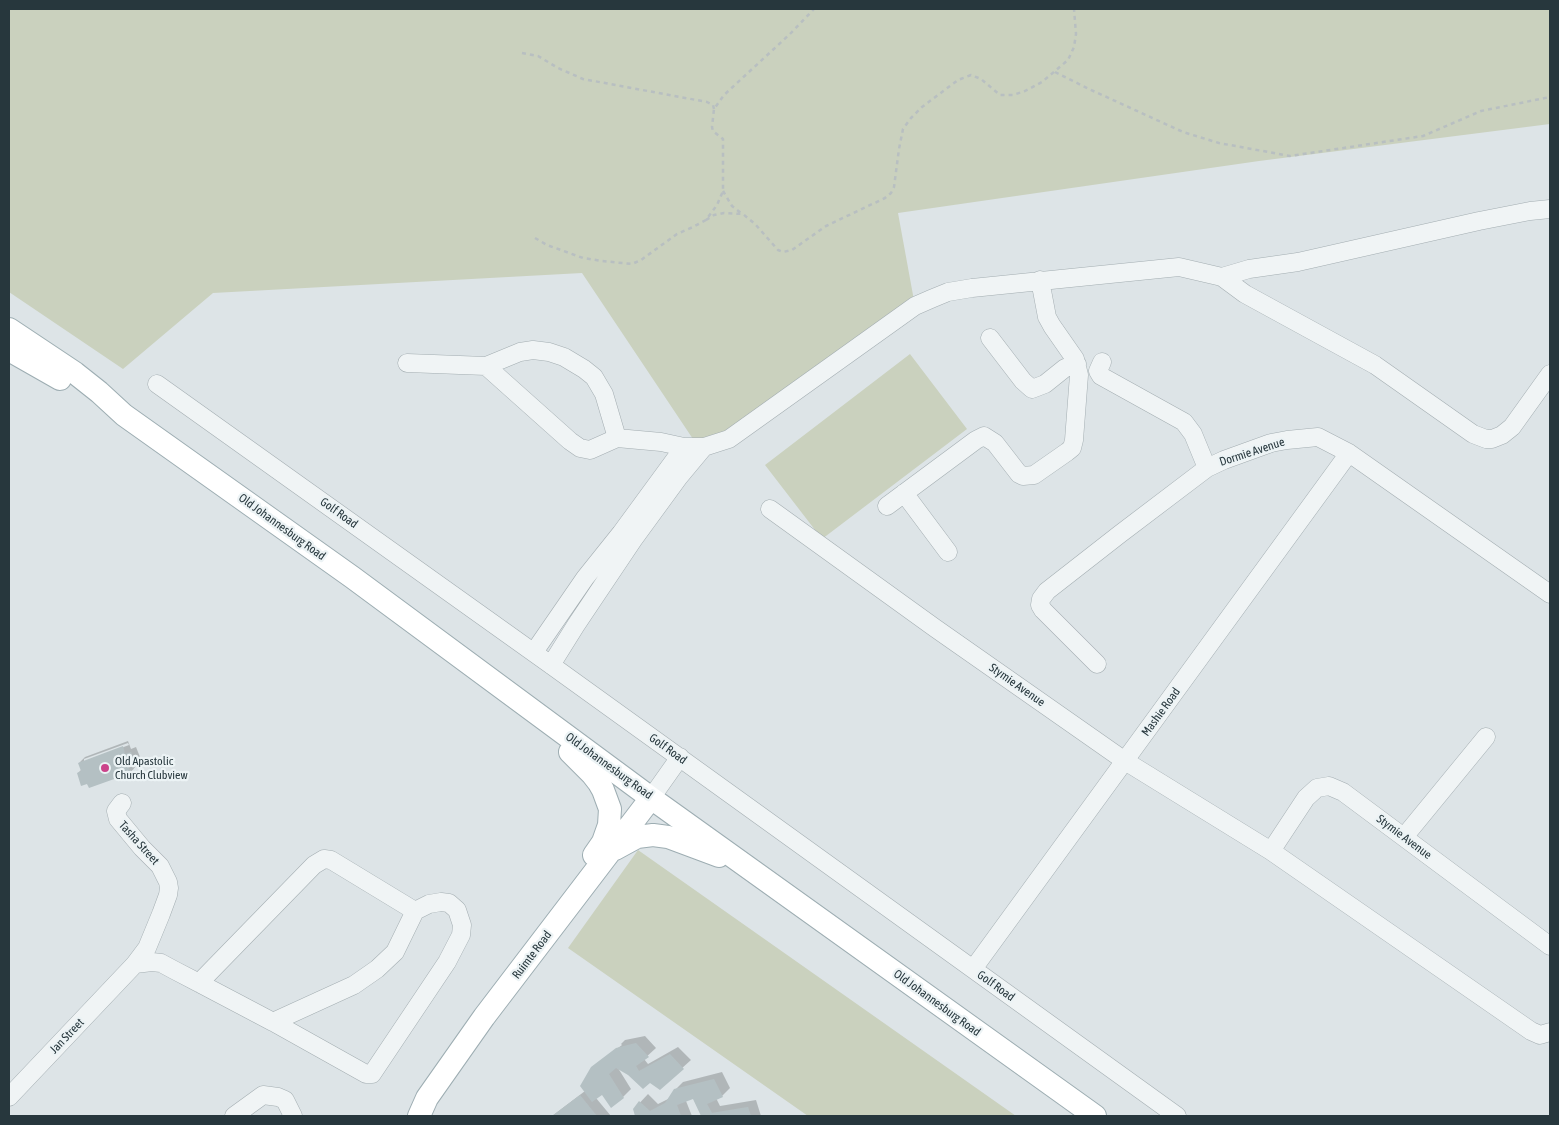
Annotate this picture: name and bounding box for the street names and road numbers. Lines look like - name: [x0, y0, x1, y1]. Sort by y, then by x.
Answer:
- street label: Dormie Avenue: [1218, 435, 1286, 469]
- street label: Old Johannesburg Road: [236, 491, 328, 563]
- street label: Golf Road: [317, 495, 361, 531]
- street label: Stymie Avenue: [986, 660, 1048, 710]
- street label: Mashie Road: [1139, 685, 1183, 739]
- street label: Old Johannesburg Road: [563, 730, 655, 802]
- street label: Golf Road: [646, 731, 690, 767]
- street label: Stymie Avenue: [1374, 812, 1434, 862]
- street label: Tasha Street: [116, 818, 162, 868]
- street label: Ruimte Road: [509, 928, 555, 982]
- street label: Old Johannesburg Road: [891, 967, 983, 1039]
- street label: Golf Road: [974, 968, 1018, 1004]
- street label: Jan Street: [47, 1015, 87, 1057]

